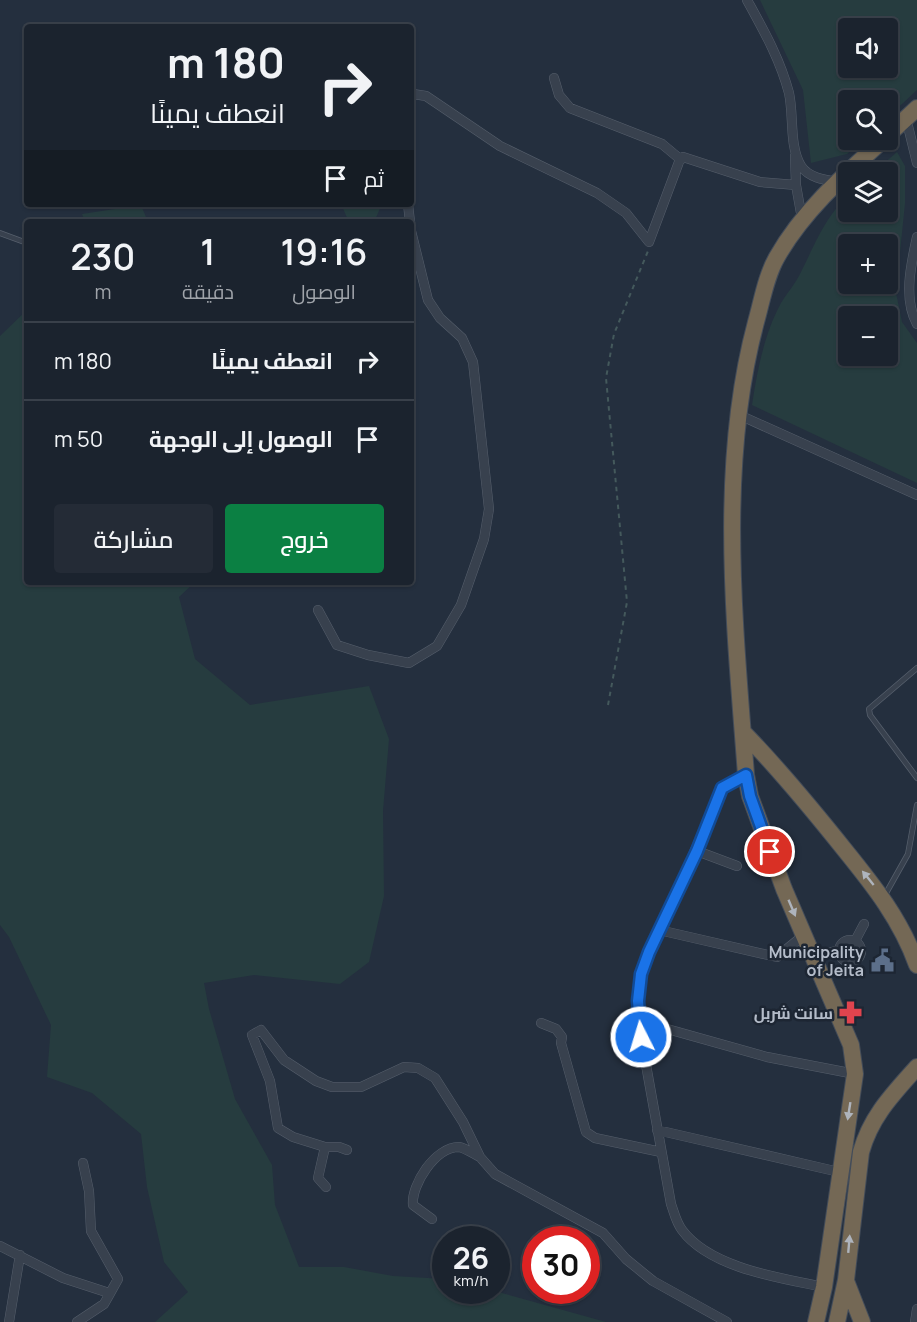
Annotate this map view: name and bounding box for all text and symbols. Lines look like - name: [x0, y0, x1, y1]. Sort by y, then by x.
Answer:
- map controls: [838, 18, 898, 366]
- button: sound: [838, 18, 898, 78]
- text: 180 m: [167, 33, 285, 91]
- icon: right: [306, 48, 384, 126]
- button: search: [838, 90, 898, 150]
- text: انعطف يمينًا: [150, 94, 285, 131]
- icon: arrive: [319, 162, 352, 195]
- button: layers: [838, 162, 898, 222]
- text: ثم: [364, 164, 384, 194]
- text: 1: [200, 227, 216, 276]
- text: 19:16: [281, 227, 367, 276]
- text: 230: [71, 232, 135, 281]
- button: +: [838, 234, 898, 294]
- text: m: [95, 278, 111, 305]
- text: دقيقة: [182, 278, 234, 305]
- text: الوصول: [292, 278, 356, 305]
- button: −: [838, 306, 898, 366]
- icon: right: [351, 345, 384, 378]
- text: 180 m: [54, 346, 112, 376]
- text: انعطف يمينًا: [211, 346, 333, 376]
- icon: arrive: [351, 423, 384, 456]
- text: 50 m: [54, 424, 103, 454]
- text: الوصول إلى الوجهة: [149, 424, 333, 454]
- button: مشاركة: [54, 504, 213, 573]
- button: خروج: [225, 504, 384, 573]
- pin: [744, 826, 795, 877]
- icon: arrive: [753, 835, 786, 868]
- one-way arrow: [861, 870, 874, 886]
- one-way arrow: [787, 900, 797, 918]
- place label: Municipality of Jeita: [769, 941, 864, 981]
- public building icon: Municipality of Jeita: [869, 948, 895, 974]
- pharmacy icon: سانت شربل: [838, 1000, 864, 1026]
- place label: سانت شربل: [754, 1002, 833, 1024]
- position arrow: [609, 1005, 673, 1069]
- one-way arrow: [844, 1102, 853, 1121]
- speed limit sign: 30: [522, 1226, 600, 1304]
- one-way arrow: [844, 1234, 854, 1253]
- text: 26: [453, 1237, 489, 1278]
- text: km/h: [454, 1270, 488, 1291]

